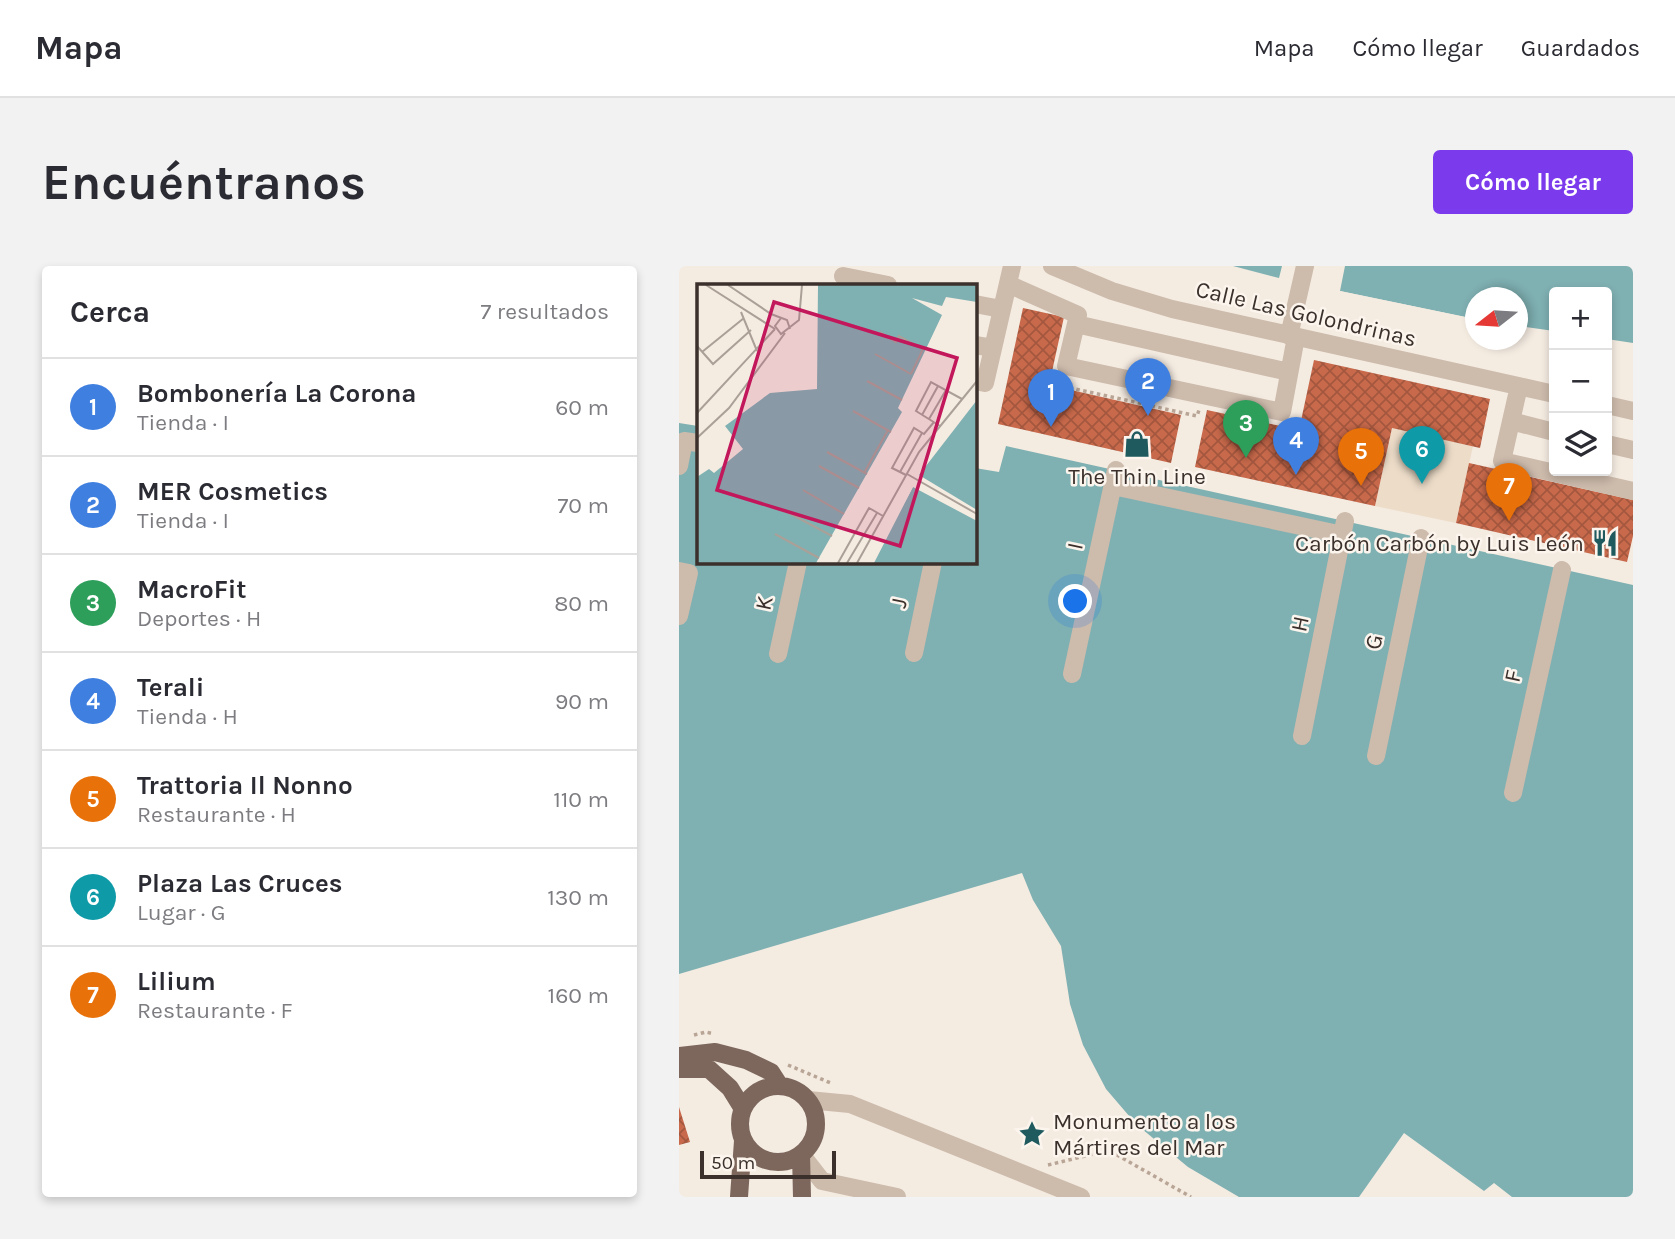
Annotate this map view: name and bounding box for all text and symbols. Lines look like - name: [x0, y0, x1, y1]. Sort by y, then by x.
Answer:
- text: Mapa: [35, 29, 123, 67]
- text: Mapa: [1254, 34, 1314, 62]
- text: Cómo llegar: [1352, 34, 1483, 62]
- text: Guardados: [1521, 34, 1640, 62]
- button: Cómo llegar: [1433, 150, 1633, 214]
- text: Encuéntranos: [42, 154, 366, 211]
- street label: Calle Las Golondrinas: [1193, 275, 1419, 353]
- inset map: [697, 284, 977, 564]
- north arrow: [1465, 287, 1528, 350]
- map controls: [1549, 287, 1612, 476]
- button: +: [1549, 287, 1612, 350]
- text: Cerca: [70, 294, 150, 330]
- text: 7 resultados: [481, 298, 609, 325]
- button: −: [1549, 350, 1612, 413]
- pin: 2: [1125, 358, 1171, 416]
- pin: 1: [1028, 369, 1074, 427]
- text: Bombonería La Corona: [137, 378, 417, 409]
- text: 1: [89, 394, 97, 421]
- text: 60 m: [555, 394, 609, 421]
- pin: 3: [1223, 400, 1269, 458]
- text: Tienda · I: [137, 409, 229, 436]
- button: layers: [1549, 413, 1612, 476]
- pin: 4: [1273, 417, 1319, 475]
- pin: 6: [1399, 426, 1445, 484]
- pin: 5: [1338, 428, 1384, 486]
- shop icon: The Thin Line: [1122, 429, 1152, 459]
- place label: The Thin Line: [1068, 463, 1206, 490]
- pin: 7: [1486, 463, 1532, 521]
- text: MER Cosmetics: [137, 476, 328, 507]
- text: 2: [86, 492, 100, 519]
- text: 70 m: [558, 492, 609, 519]
- text: Tienda · I: [137, 507, 229, 534]
- restaurant icon: Carbón Carbón by Luis León: [1590, 528, 1620, 558]
- place label: Carbón Carbón by Luis León: [1295, 530, 1584, 557]
- street label: I: [1061, 540, 1089, 552]
- text: MacroFit: [137, 574, 247, 605]
- your location: [1058, 584, 1092, 618]
- text: 3: [86, 590, 100, 617]
- text: 80 m: [554, 590, 609, 617]
- street label: K: [749, 593, 779, 613]
- street label: J: [885, 596, 913, 610]
- text: Deportes · H: [137, 605, 261, 632]
- street label: H: [1285, 614, 1315, 634]
- street label: G: [1359, 632, 1389, 652]
- street label: F: [1499, 667, 1527, 685]
- text: Terali: [137, 672, 204, 703]
- text: 4: [86, 688, 100, 715]
- text: 90 m: [555, 688, 609, 715]
- text: Tienda · H: [137, 703, 238, 730]
- text: Trattoria Il Nonno: [137, 770, 353, 801]
- text: 5: [86, 786, 100, 813]
- text: 110 m: [553, 786, 609, 813]
- text: Restaurante · H: [137, 801, 296, 828]
- text: Plaza Las Cruces: [137, 868, 342, 899]
- text: 6: [86, 884, 100, 911]
- text: 130 m: [547, 884, 609, 911]
- text: Lugar · G: [137, 899, 225, 926]
- text: Lilium: [137, 966, 216, 997]
- text: 7: [87, 982, 99, 1009]
- text: 160 m: [548, 982, 609, 1009]
- text: Restaurante · F: [137, 997, 293, 1024]
- place label: Monumento a los Mártires del Mar: [1053, 1108, 1236, 1161]
- place icon: Monumento a los Mártires del Mar: [1017, 1119, 1047, 1149]
- scale bar: [700, 1148, 837, 1180]
- text: 50 m: [711, 1152, 755, 1174]

